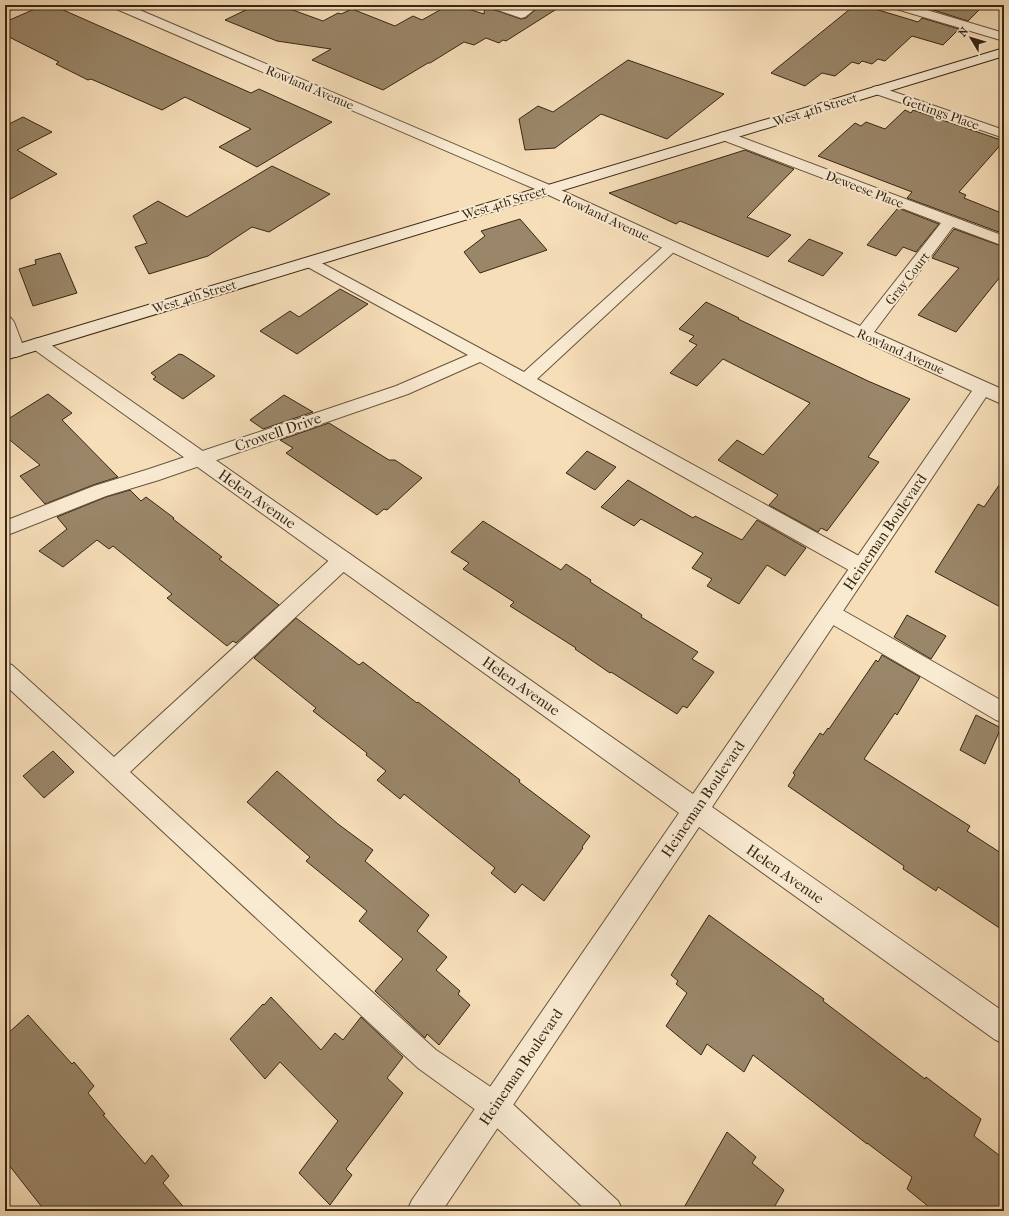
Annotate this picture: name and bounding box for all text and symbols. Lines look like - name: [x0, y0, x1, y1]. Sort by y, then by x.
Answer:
- north arrow: [951, 18, 991, 58]
- text: N: [956, 24, 972, 39]
- street label: Rowland Avenue: [264, 62, 357, 113]
- street label: West 4th Street: [770, 89, 859, 130]
- street label: Gettings Place: [900, 92, 982, 133]
- street label: Deweese Place: [824, 168, 906, 211]
- street label: West 4th Street: [459, 182, 548, 223]
- street label: Rowland Avenue: [560, 191, 652, 244]
- street label: Gray Court: [882, 249, 933, 308]
- street label: West 4th Street: [149, 276, 238, 317]
- street label: Rowland Avenue: [855, 325, 947, 378]
- street label: Crowell Drive: [233, 409, 324, 455]
- street label: Helen Avenue: [215, 466, 300, 533]
- street label: Heineman Boulevard: [839, 470, 931, 594]
- street label: Helen Avenue: [479, 653, 564, 720]
- street label: Heineman Boulevard: [657, 737, 749, 861]
- street label: Helen Avenue: [743, 841, 828, 908]
- street label: Heineman Boulevard: [475, 1005, 567, 1129]

